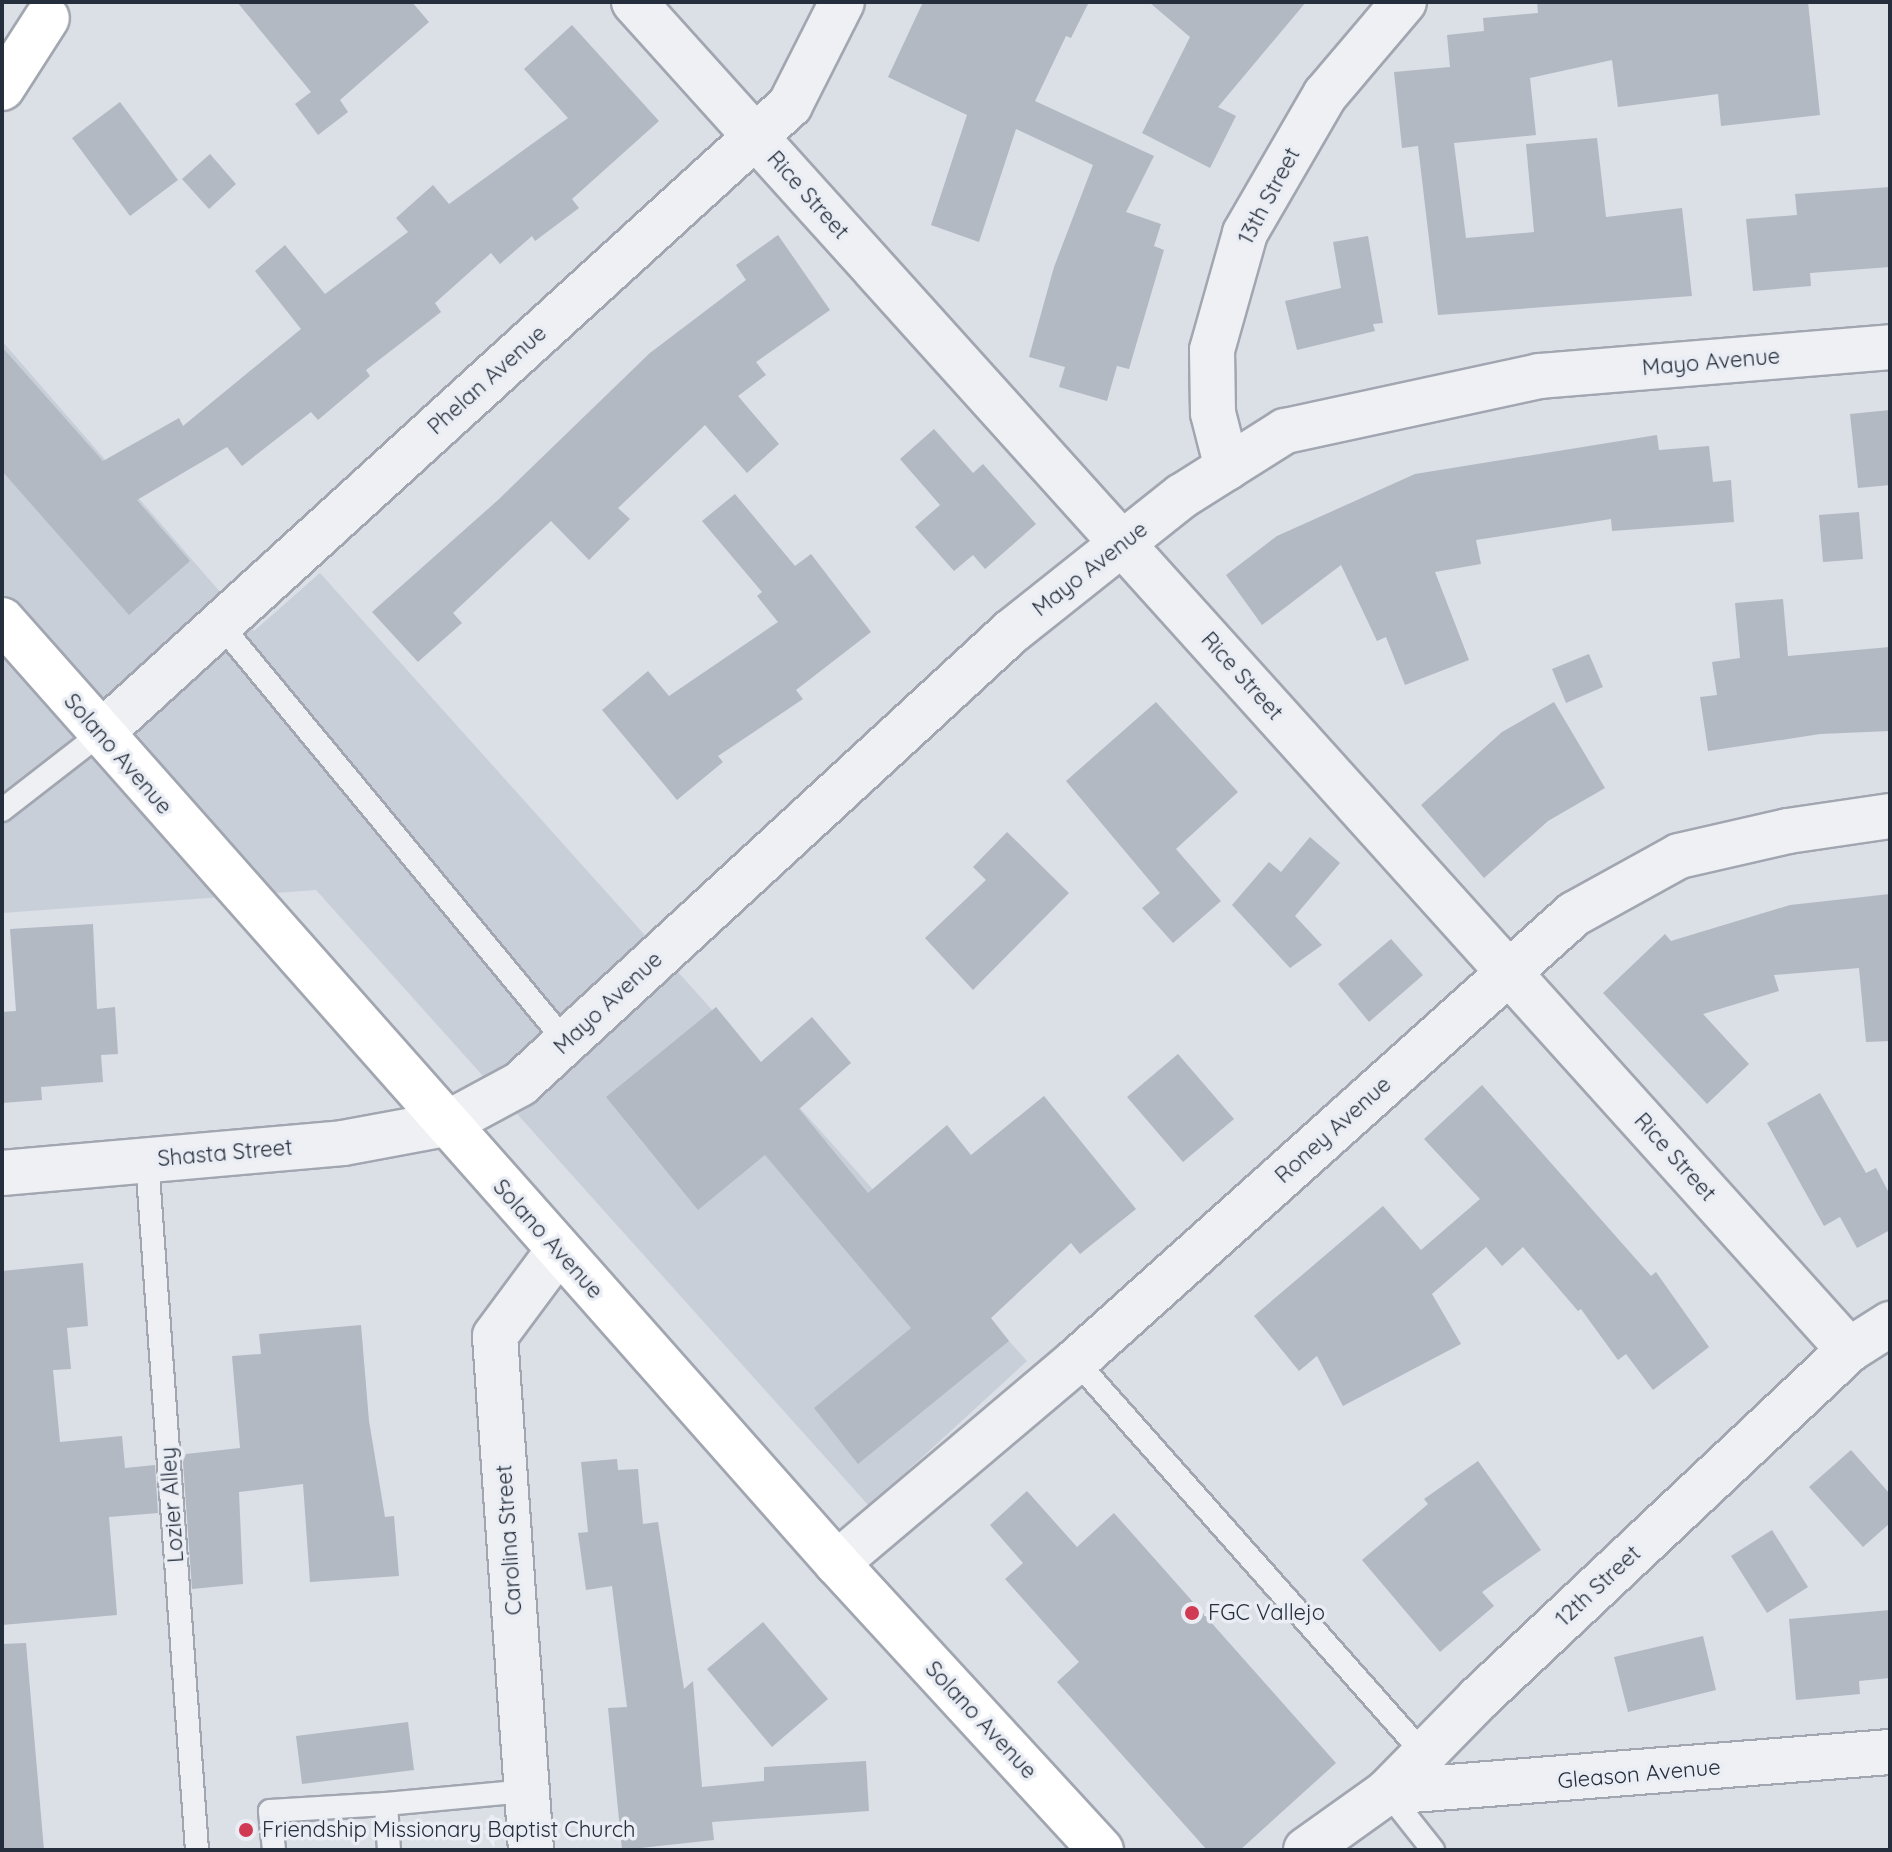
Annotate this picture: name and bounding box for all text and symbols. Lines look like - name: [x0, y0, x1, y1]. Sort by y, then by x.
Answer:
- street label: 13th Street: [1233, 143, 1305, 249]
- street label: Rice Street: [762, 146, 854, 244]
- street label: Phelan Avenue: [422, 320, 552, 440]
- street label: Mayo Avenue: [1641, 343, 1781, 381]
- street label: Mayo Avenue: [1027, 516, 1153, 622]
- street label: Rice Street: [1196, 627, 1288, 725]
- street label: Solano Avenue: [58, 688, 178, 820]
- street label: Mayo Avenue: [548, 946, 668, 1060]
- street label: Roney Avenue: [1270, 1071, 1396, 1189]
- street label: Rice Street: [1629, 1108, 1721, 1206]
- street label: Shasta Street: [156, 1134, 294, 1172]
- street label: Solano Avenue: [488, 1174, 608, 1304]
- street label: Lozier Alley: [155, 1446, 189, 1564]
- street label: Carolina Street: [491, 1464, 527, 1616]
- street label: 12th Street: [1550, 1540, 1646, 1632]
- place label: FGC Vallejo: [1208, 1600, 1325, 1626]
- marker: FGC Vallejo: [1183, 1604, 1201, 1622]
- street label: Solano Avenue: [920, 1656, 1042, 1784]
- street label: Gleason Avenue: [1556, 1754, 1722, 1794]
- place label: Friendship Missionary Baptist Church: [262, 1817, 636, 1843]
- marker: Friendship Missionary Baptist Church: [237, 1821, 255, 1839]

